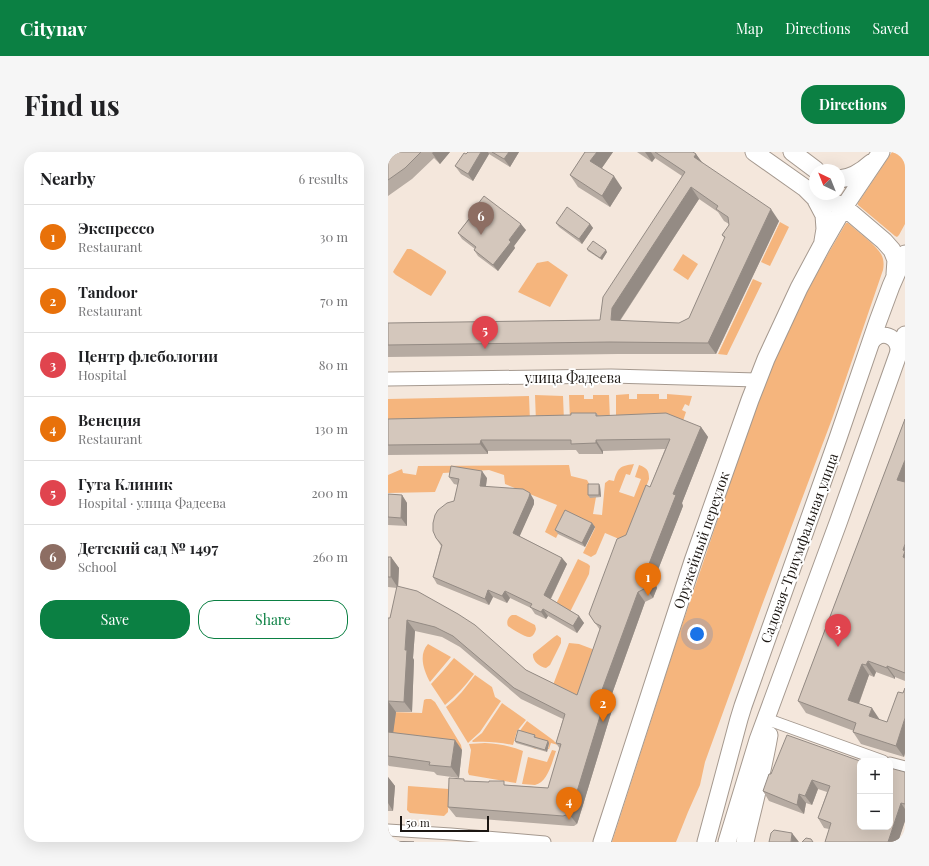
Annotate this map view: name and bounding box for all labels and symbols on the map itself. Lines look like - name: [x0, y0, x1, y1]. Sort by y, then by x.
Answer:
- north arrow: [809, 164, 845, 200]
- pin: 6: [468, 202, 494, 235]
- pin: 5: [472, 316, 498, 349]
- street label: улица Фадеева: [524, 368, 621, 387]
- street label: Садовая-Триумфальная улица: [756, 450, 842, 646]
- street label: Оружейный переулок: [669, 469, 733, 611]
- pin: 1: [635, 563, 661, 596]
- pin: 3: [825, 614, 851, 647]
- your location: [687, 624, 707, 644]
- pin: 2: [590, 689, 616, 722]
- pin: 4: [556, 787, 582, 820]
- scale bar: [400, 814, 489, 833]

